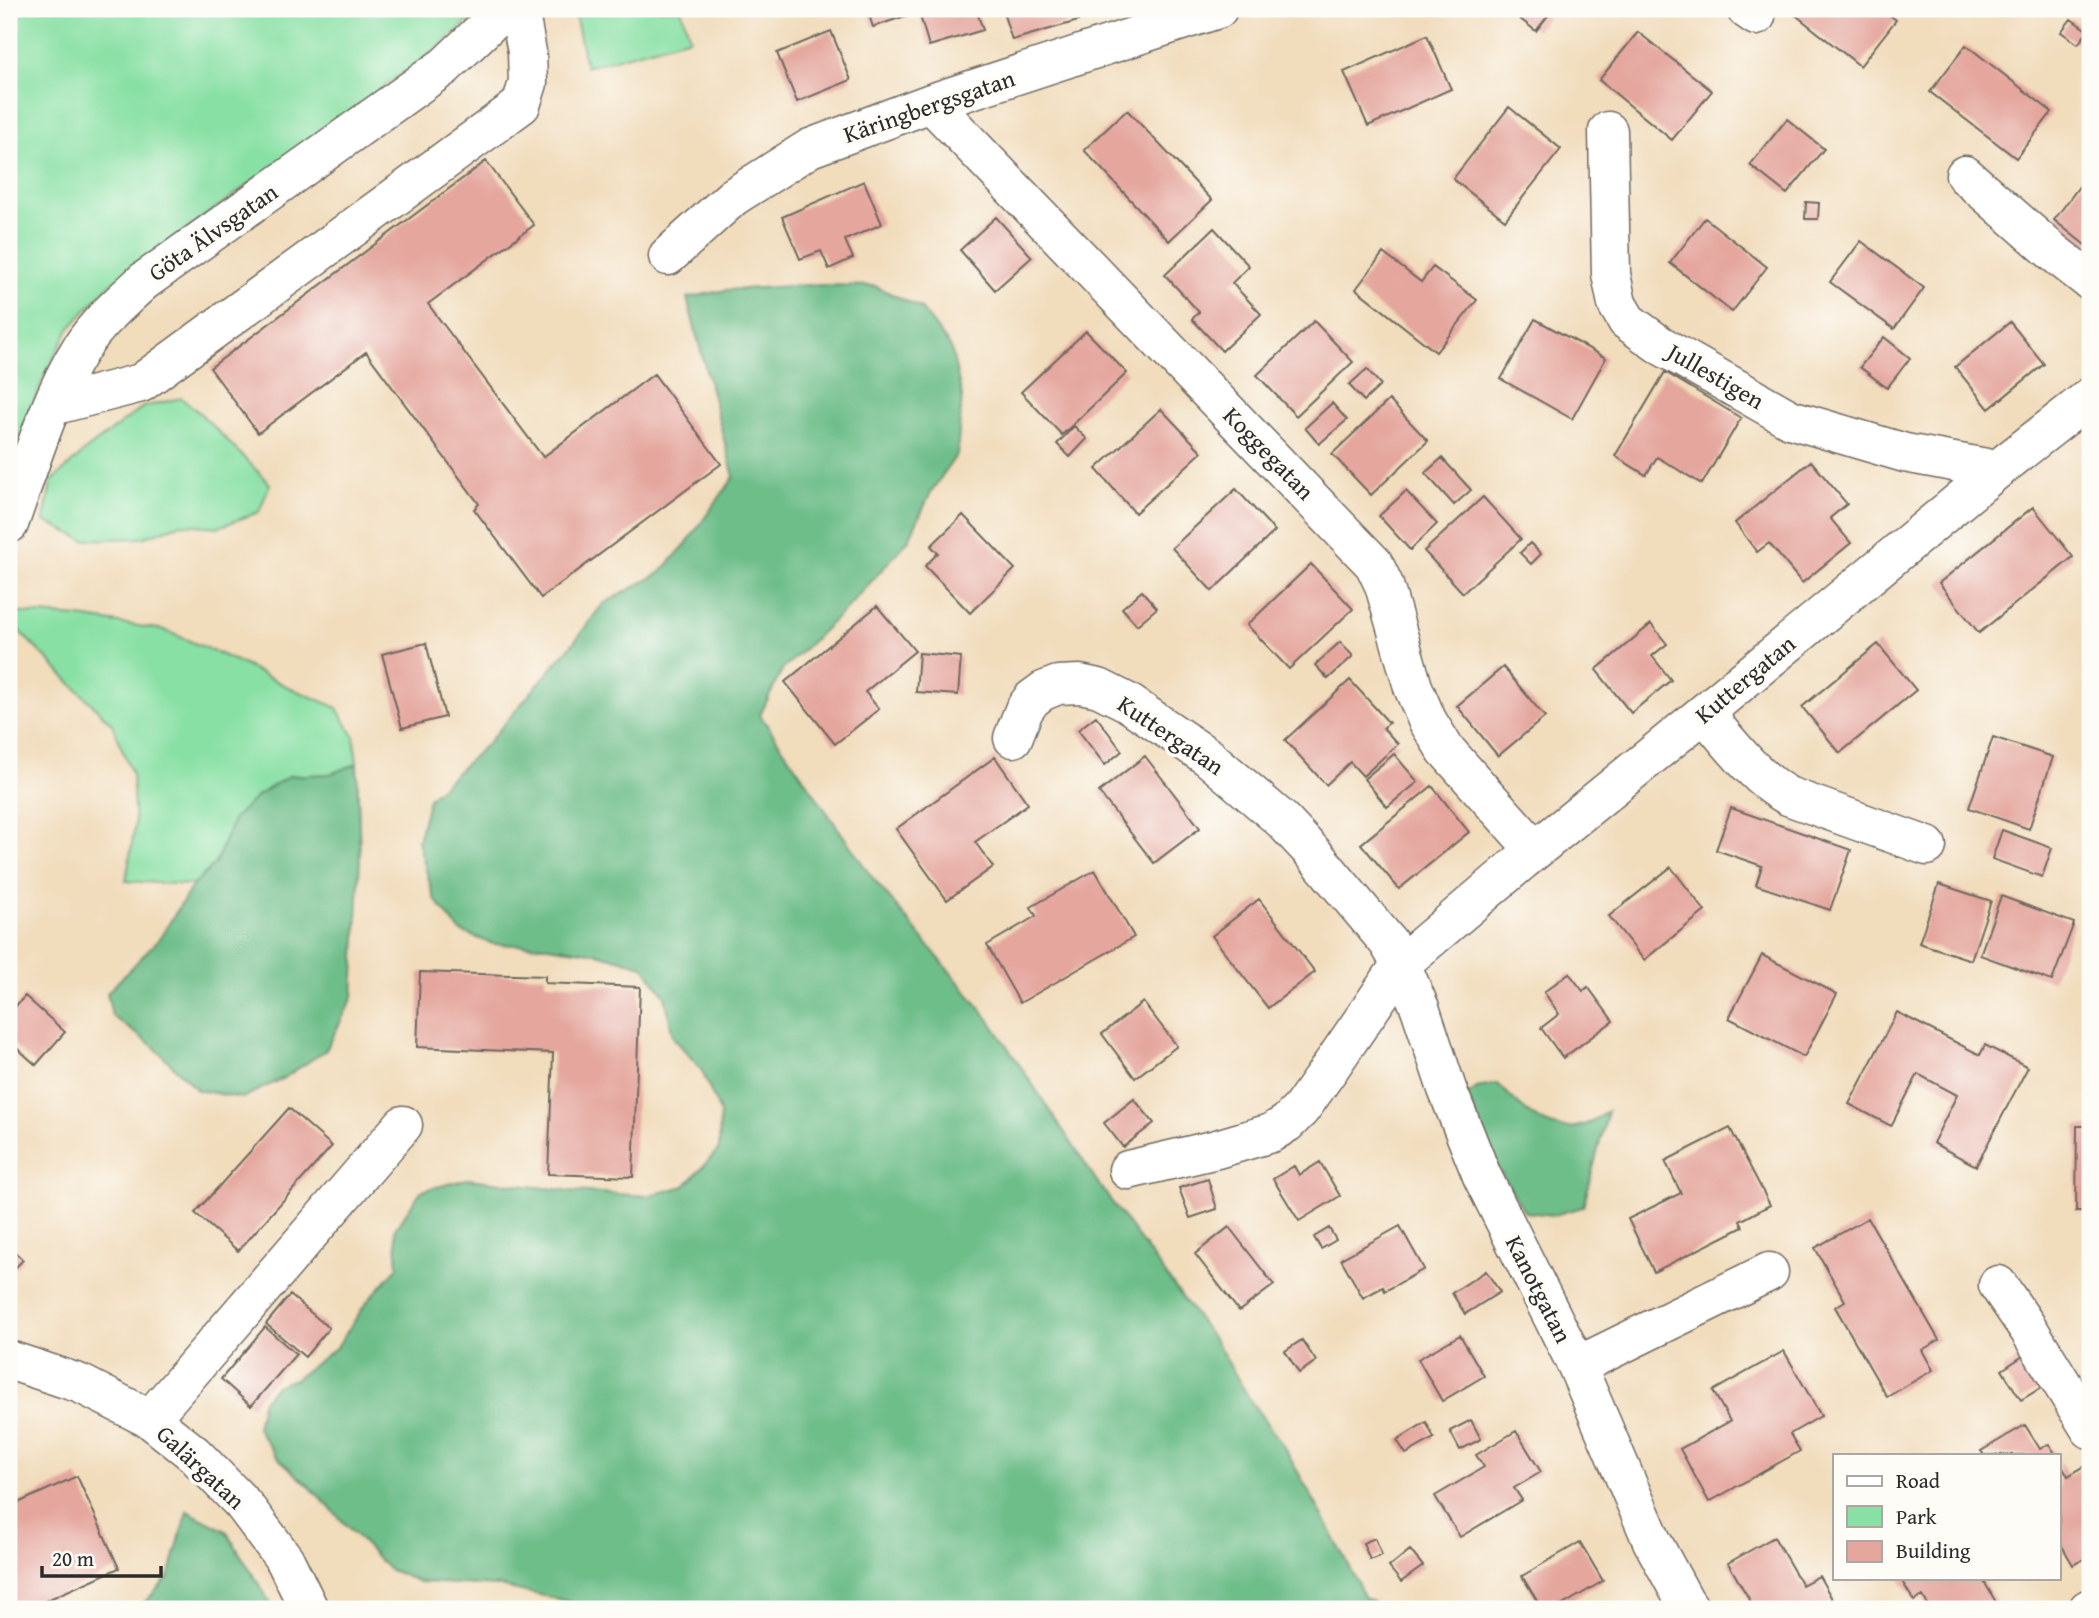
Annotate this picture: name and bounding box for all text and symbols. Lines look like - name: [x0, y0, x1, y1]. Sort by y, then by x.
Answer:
- street label: Käringbergsgatan: [839, 60, 1020, 152]
- street label: Göta Älvsgatan: [141, 174, 285, 290]
- street label: Jullestigen: [1658, 333, 1771, 418]
- street label: Koggegatan: [1215, 398, 1323, 508]
- street label: Kuttergatan: [1687, 626, 1803, 732]
- street label: Kuttergatan: [1111, 686, 1232, 784]
- street label: Kanotgatan: [1497, 1229, 1581, 1349]
- street label: Galärgatan: [149, 1417, 254, 1518]
- legend: [1833, 1454, 2060, 1580]
- text: Road: [1896, 1465, 1941, 1496]
- text: Park: [1896, 1501, 1937, 1532]
- scale bar: [42, 1534, 161, 1578]
- text: Building: [1896, 1535, 1971, 1566]
- text: 20 m: [52, 1543, 94, 1574]

